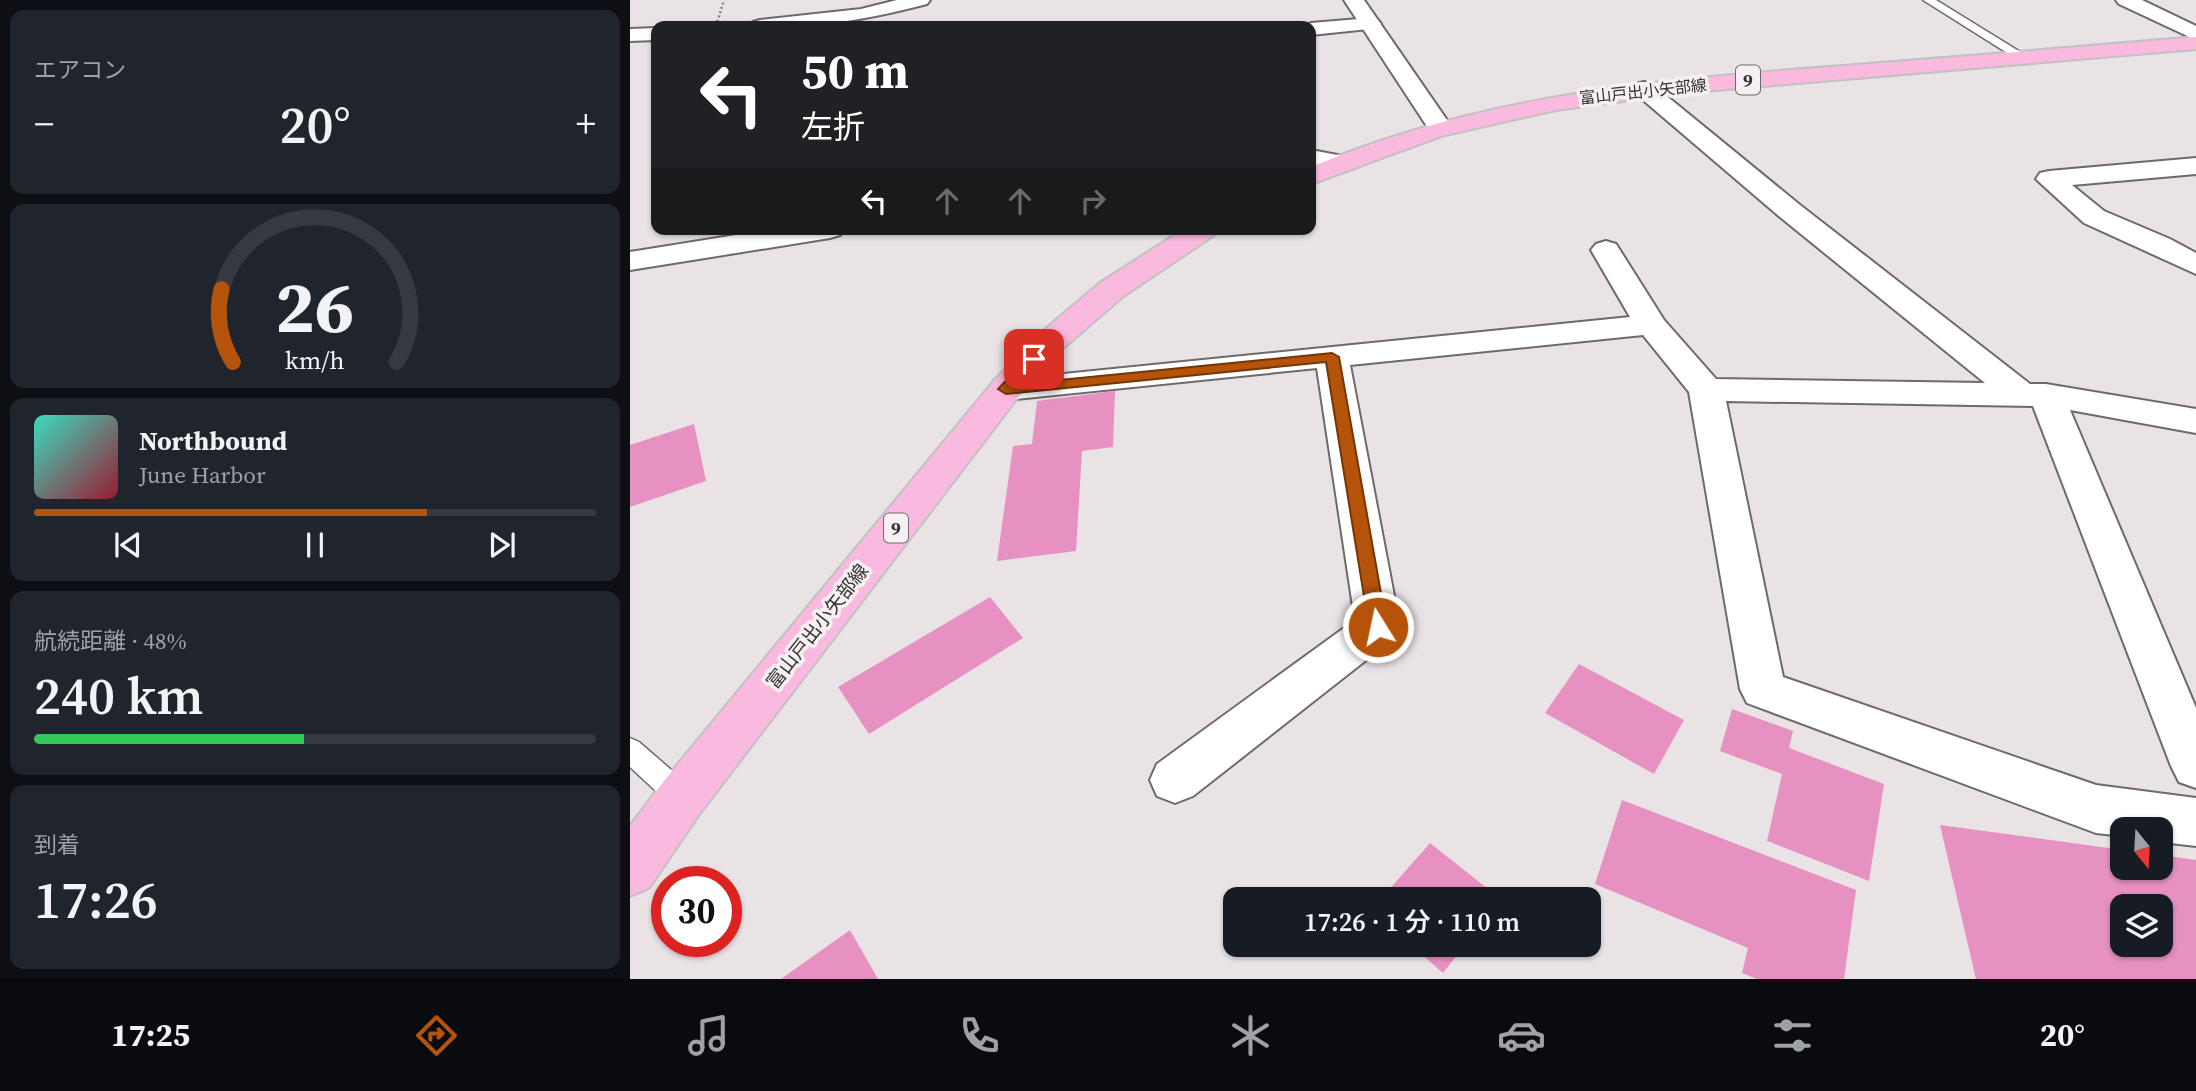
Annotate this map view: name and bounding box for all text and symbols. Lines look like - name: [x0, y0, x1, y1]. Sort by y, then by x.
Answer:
- text: 50 m: [801, 37, 909, 104]
- icon: left: [686, 49, 777, 140]
- text: エアコン: [34, 54, 126, 86]
- road number: 9: [1736, 66, 1760, 94]
- street label: 富山戸出小矢部線: [1578, 73, 1708, 109]
- text: 20°: [279, 89, 351, 160]
- text: −: [34, 98, 54, 150]
- text: +: [576, 98, 596, 150]
- text: 左折: [801, 105, 865, 149]
- icon: left: [855, 182, 893, 220]
- icon: ahead: [928, 182, 966, 220]
- icon: ahead: [1001, 182, 1039, 220]
- icon: right: [1074, 182, 1112, 220]
- text: 26: [276, 257, 354, 356]
- pin: [1004, 329, 1064, 389]
- icon: arrive: [1015, 340, 1053, 378]
- text: km/h: [285, 342, 345, 376]
- text: Northbound: [139, 423, 287, 459]
- text: June Harbor: [139, 459, 266, 491]
- road number: 9: [884, 514, 908, 542]
- icon: previous: [109, 526, 147, 564]
- icon: pause: [296, 526, 334, 564]
- icon: next: [483, 526, 521, 564]
- street label: 富山戸出小矢部線: [760, 558, 874, 694]
- position arrow: [1341, 590, 1415, 664]
- text: 航続距離 · 48%: [34, 625, 187, 657]
- text: 240 km: [34, 660, 203, 731]
- north arrow: [2110, 817, 2174, 880]
- map controls: [2110, 817, 2173, 957]
- text: 到着: [34, 829, 80, 861]
- text: 17:26: [34, 864, 158, 935]
- speed limit sign: 30: [651, 866, 742, 957]
- button: layers: [2110, 894, 2173, 957]
- text: 17:26 · 1 分 · 110 m: [1304, 904, 1520, 940]
- icon: directions: [412, 1011, 461, 1060]
- icon: music: [684, 1011, 733, 1060]
- icon: phone: [955, 1011, 1004, 1060]
- icon: climate: [1226, 1011, 1275, 1060]
- icon: car: [1497, 1011, 1546, 1060]
- icon: filters: [1768, 1011, 1817, 1060]
- text: 17:25: [111, 1013, 190, 1057]
- text: 20°: [2040, 1013, 2085, 1057]

